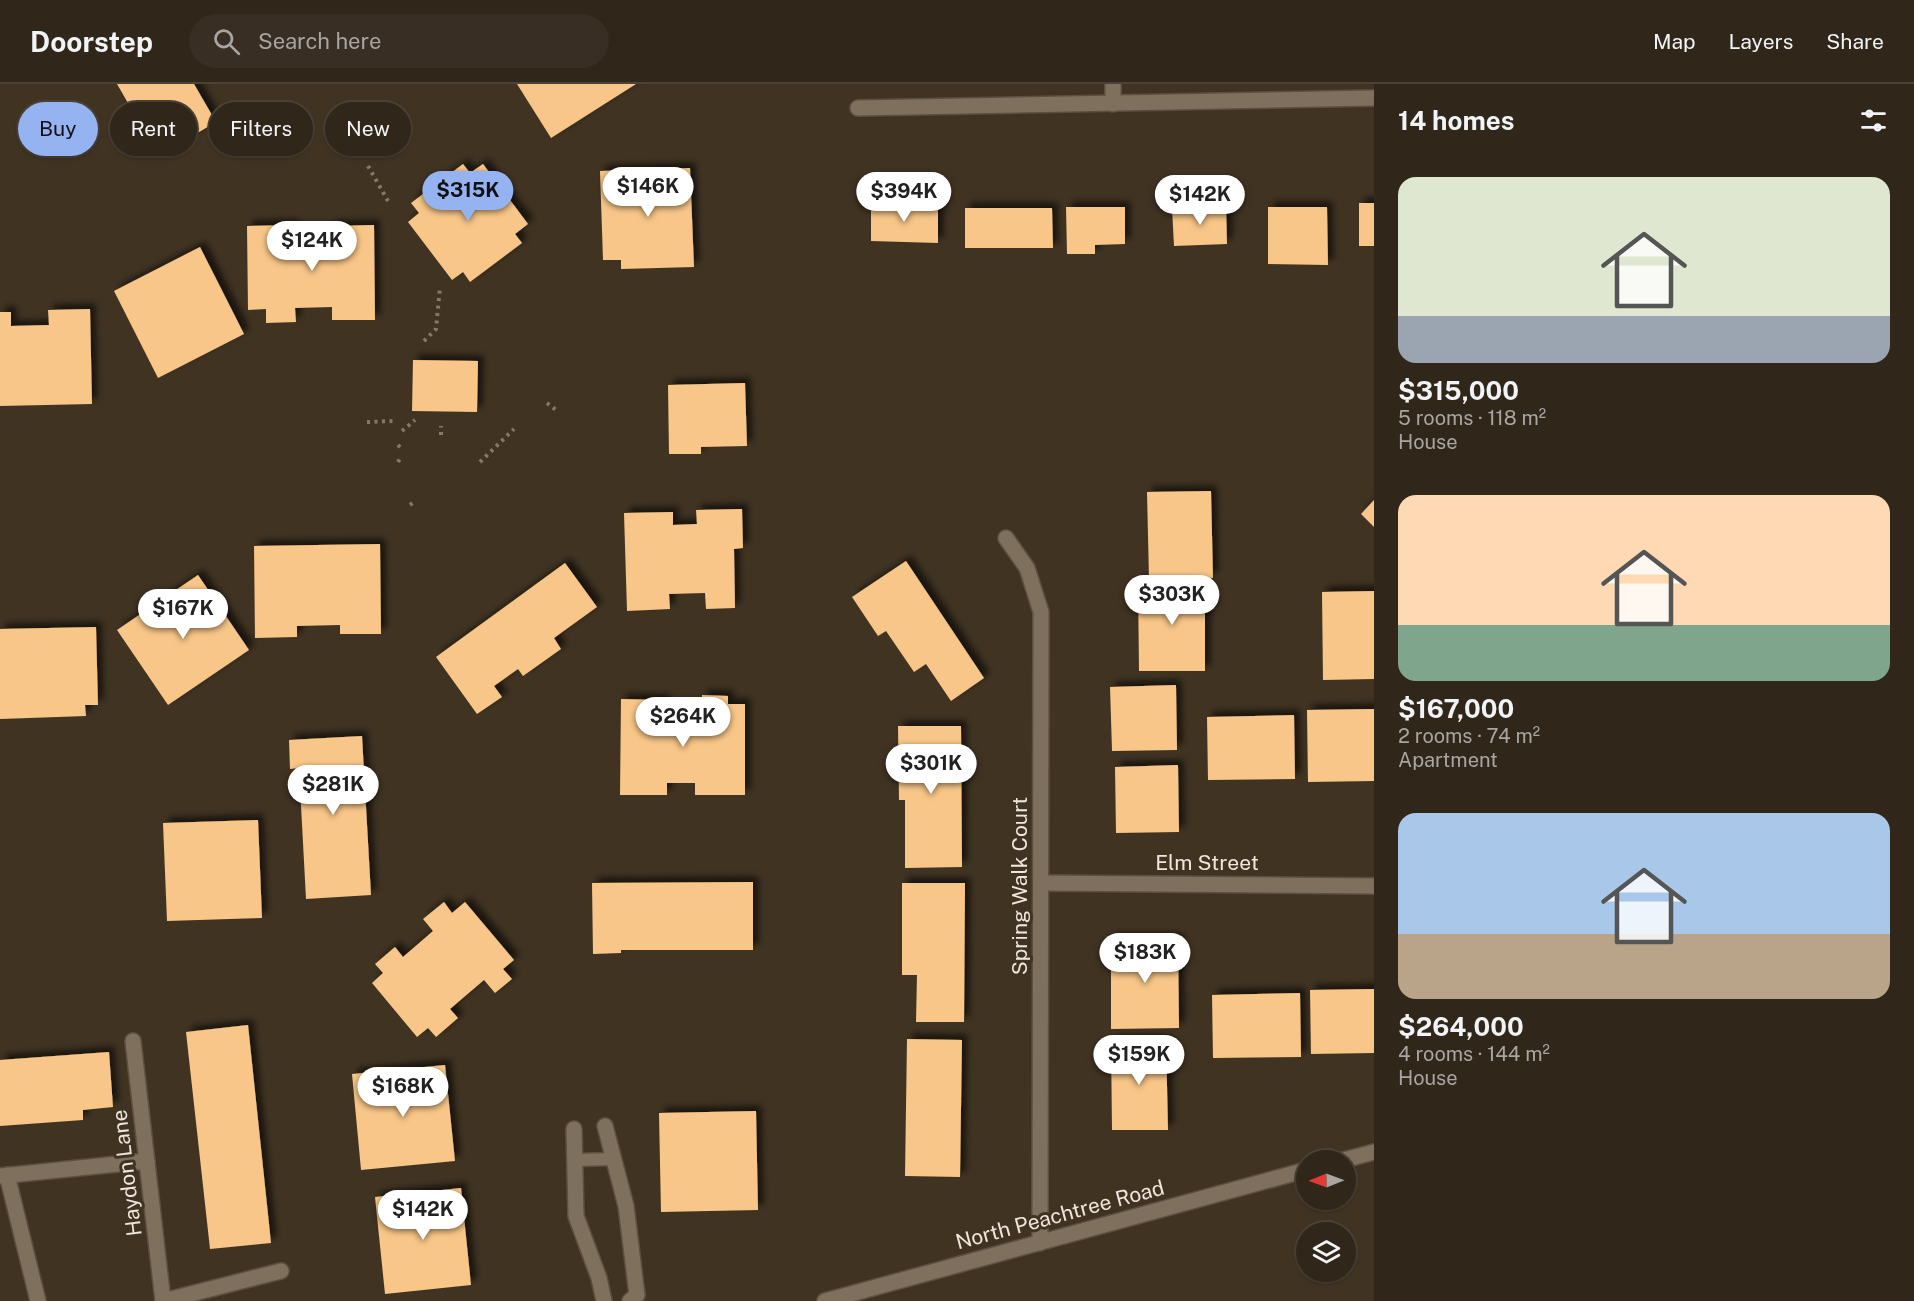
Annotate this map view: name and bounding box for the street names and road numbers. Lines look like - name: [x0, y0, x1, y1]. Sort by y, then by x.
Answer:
- street label: Spring Walk Court: [1007, 797, 1032, 975]
- street label: Elm Street: [1155, 850, 1259, 875]
- street label: Haydon Lane: [106, 1108, 147, 1238]
- street label: North Peachtree Road: [953, 1175, 1167, 1254]

